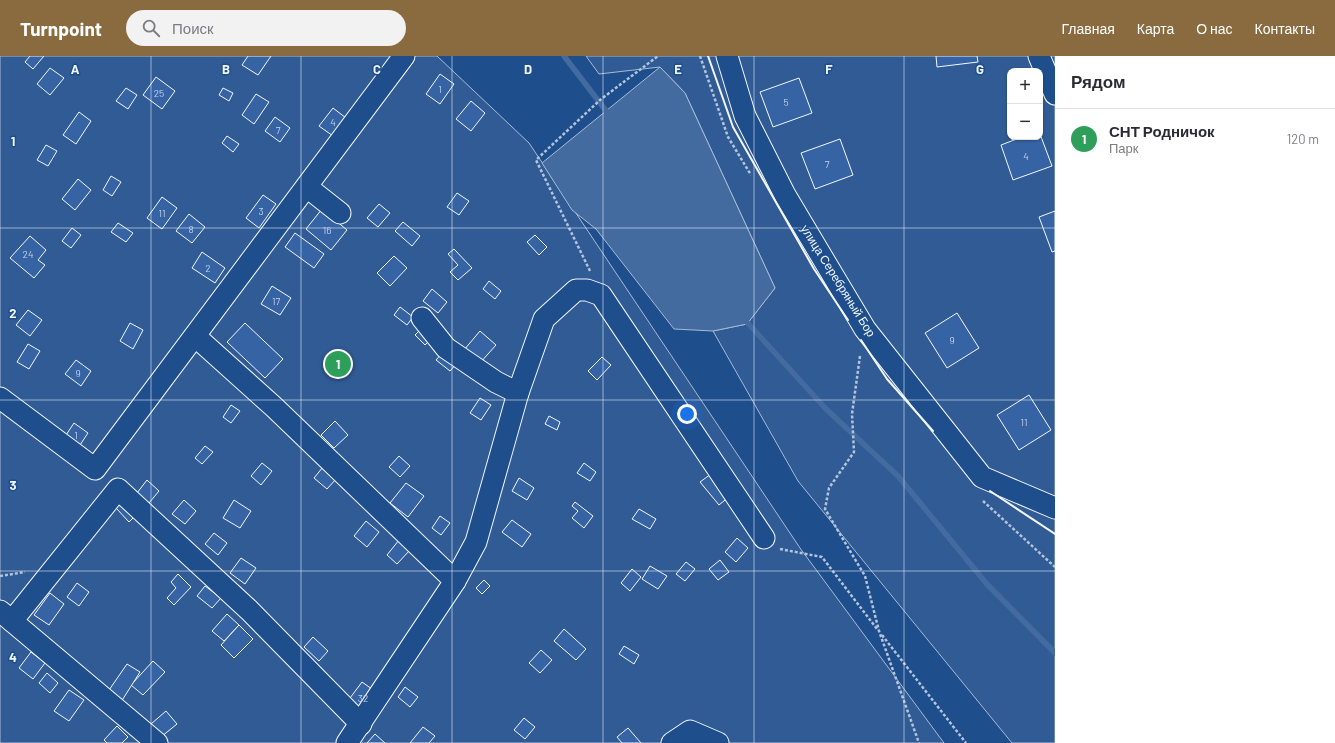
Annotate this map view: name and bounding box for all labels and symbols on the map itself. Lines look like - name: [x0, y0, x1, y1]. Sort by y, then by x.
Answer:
- text: A: [71, 61, 80, 77]
- text: B: [222, 61, 230, 77]
- text: C: [373, 61, 381, 77]
- text: D: [524, 61, 532, 77]
- text: E: [674, 61, 682, 77]
- text: F: [825, 61, 833, 77]
- text: G: [976, 61, 984, 77]
- house number: 1: [438, 83, 442, 95]
- house number: 25: [154, 87, 164, 99]
- house number: 5: [783, 96, 789, 108]
- house number: 4: [330, 116, 336, 128]
- house number: 7: [276, 124, 281, 136]
- text: 1: [11, 133, 15, 149]
- house number: 4: [1023, 150, 1029, 162]
- house number: 7: [825, 158, 830, 170]
- house number: 3: [258, 205, 264, 217]
- house number: 11: [158, 207, 166, 219]
- street label: улица Серебряный Бор: [798, 222, 879, 340]
- house number: 8: [188, 223, 194, 235]
- house number: 16: [323, 224, 331, 236]
- house number: 24: [23, 248, 33, 260]
- house number: 2: [205, 262, 211, 274]
- house number: 17: [272, 295, 280, 307]
- text: 2: [9, 305, 17, 321]
- house number: 9: [949, 334, 955, 346]
- pin: 1: [325, 349, 351, 379]
- house number: 9: [75, 367, 81, 379]
- your location: [677, 404, 697, 424]
- house number: 11: [1020, 416, 1028, 428]
- house number: 1: [74, 429, 78, 441]
- text: 3: [9, 477, 17, 493]
- text: 4: [9, 649, 17, 665]
- house number: 32: [358, 692, 368, 704]

